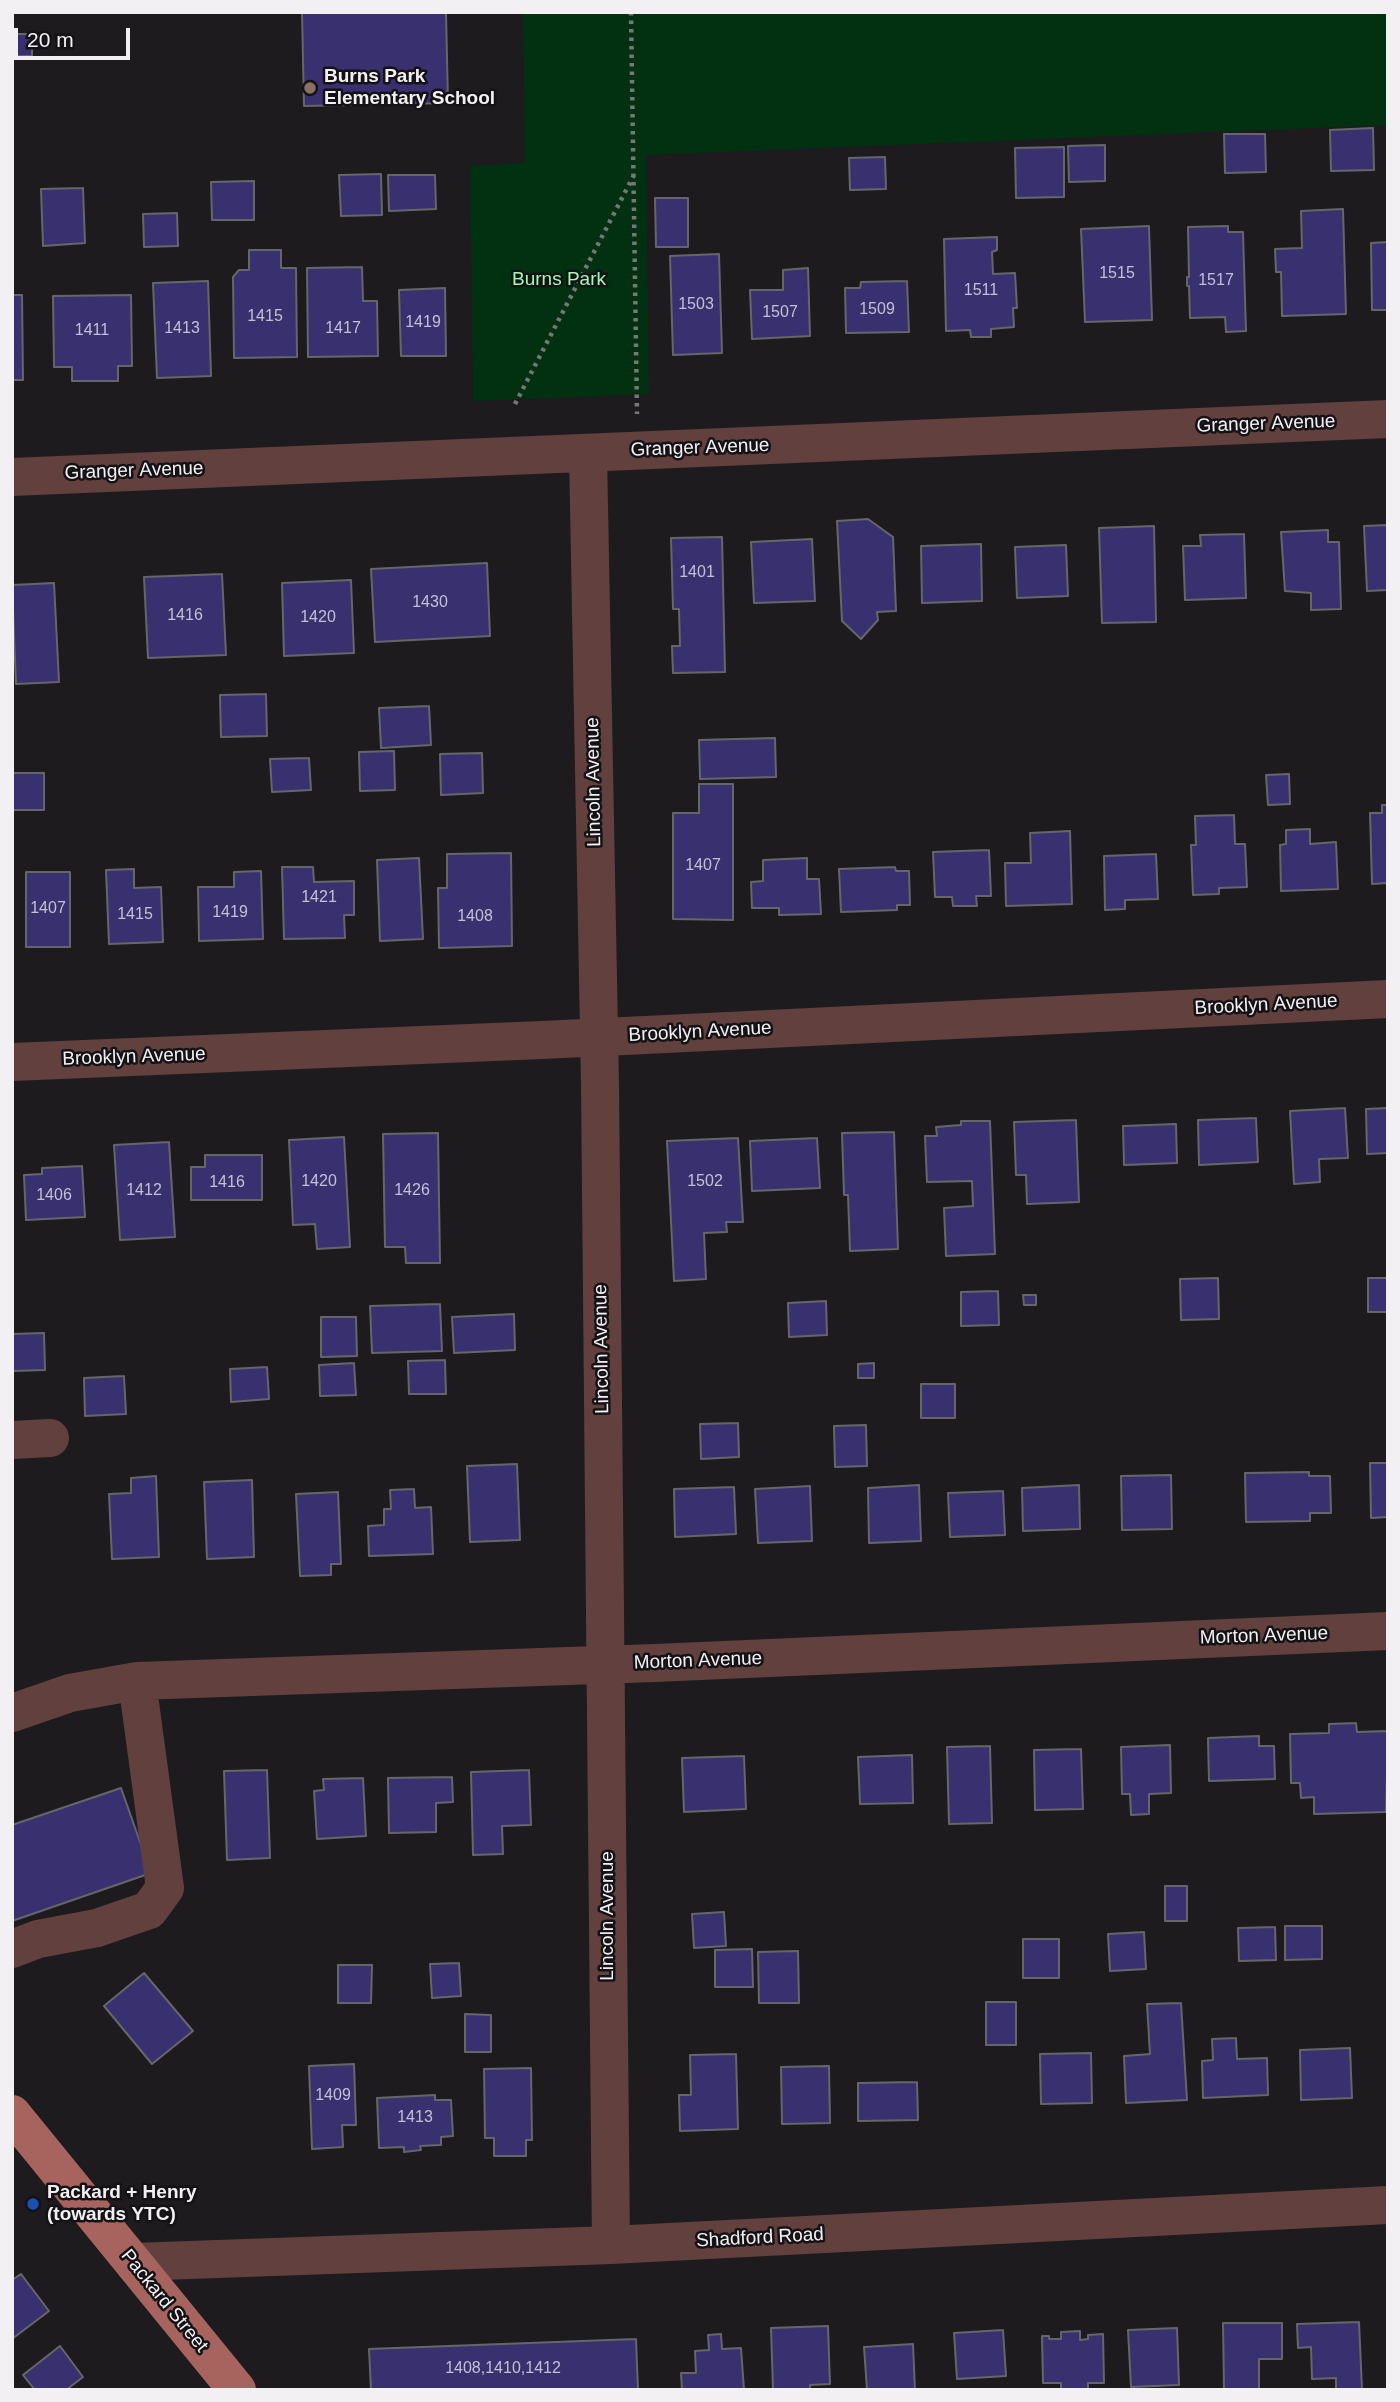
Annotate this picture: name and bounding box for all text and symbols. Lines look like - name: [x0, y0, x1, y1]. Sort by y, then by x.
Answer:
- scale bar: [18, 14, 133, 58]
- text: 20 m: [27, 28, 74, 51]
- place label: Burns Park Elementary School: [324, 66, 495, 110]
- marker: Burns Park Elementary School: [302, 80, 318, 96]
- house number: 1515: [1099, 264, 1135, 284]
- park label: Burns Park: [512, 269, 606, 291]
- house number: 1517: [1198, 271, 1234, 291]
- house number: 1511: [964, 281, 998, 301]
- house number: 1503: [678, 295, 714, 315]
- house number: 1509: [859, 300, 895, 320]
- house number: 1507: [762, 303, 798, 323]
- house number: 1415: [247, 307, 283, 327]
- house number: 1419: [405, 313, 441, 333]
- house number: 1413: [164, 319, 200, 339]
- house number: 1417: [325, 319, 361, 339]
- house number: 1411: [75, 321, 109, 341]
- street label: Granger Avenue: [1196, 410, 1336, 438]
- street label: Granger Avenue: [630, 434, 770, 462]
- street label: Granger Avenue: [64, 457, 204, 485]
- house number: 1401: [679, 563, 715, 583]
- house number: 1430: [412, 593, 448, 613]
- house number: 1416: [167, 606, 203, 626]
- house number: 1420: [300, 608, 336, 628]
- street label: Lincoln Avenue: [581, 717, 607, 847]
- house number: 1407: [685, 856, 721, 876]
- house number: 1421: [301, 888, 337, 908]
- house number: 1407: [30, 899, 66, 919]
- house number: 1419: [212, 903, 248, 923]
- house number: 1415: [117, 905, 153, 925]
- house number: 1408: [457, 907, 493, 927]
- street label: Brooklyn Avenue: [1194, 990, 1338, 1020]
- street label: Brooklyn Avenue: [628, 1017, 772, 1047]
- street label: Brooklyn Avenue: [62, 1043, 206, 1071]
- house number: 1420: [301, 1172, 337, 1192]
- house number: 1502: [687, 1172, 723, 1192]
- house number: 1416: [209, 1173, 245, 1193]
- house number: 1412: [126, 1181, 162, 1201]
- house number: 1426: [394, 1181, 430, 1201]
- house number: 1406: [36, 1186, 72, 1206]
- street label: Lincoln Avenue: [589, 1284, 615, 1414]
- street label: Morton Avenue: [1199, 1622, 1329, 1650]
- street label: Morton Avenue: [633, 1647, 763, 1675]
- street label: Lincoln Avenue: [597, 1851, 619, 1981]
- house number: 1409: [315, 2086, 351, 2106]
- house number: 1413: [397, 2108, 433, 2128]
- place label: Packard + Henry (towards YTC): [47, 2182, 196, 2226]
- marker: Packard + Henry (towards YTC): [25, 2196, 41, 2212]
- street label: Shadford Road: [696, 2223, 824, 2253]
- street label: Packard Street: [116, 2245, 212, 2357]
- house number: 1408,1410,1412: [445, 2359, 561, 2379]

